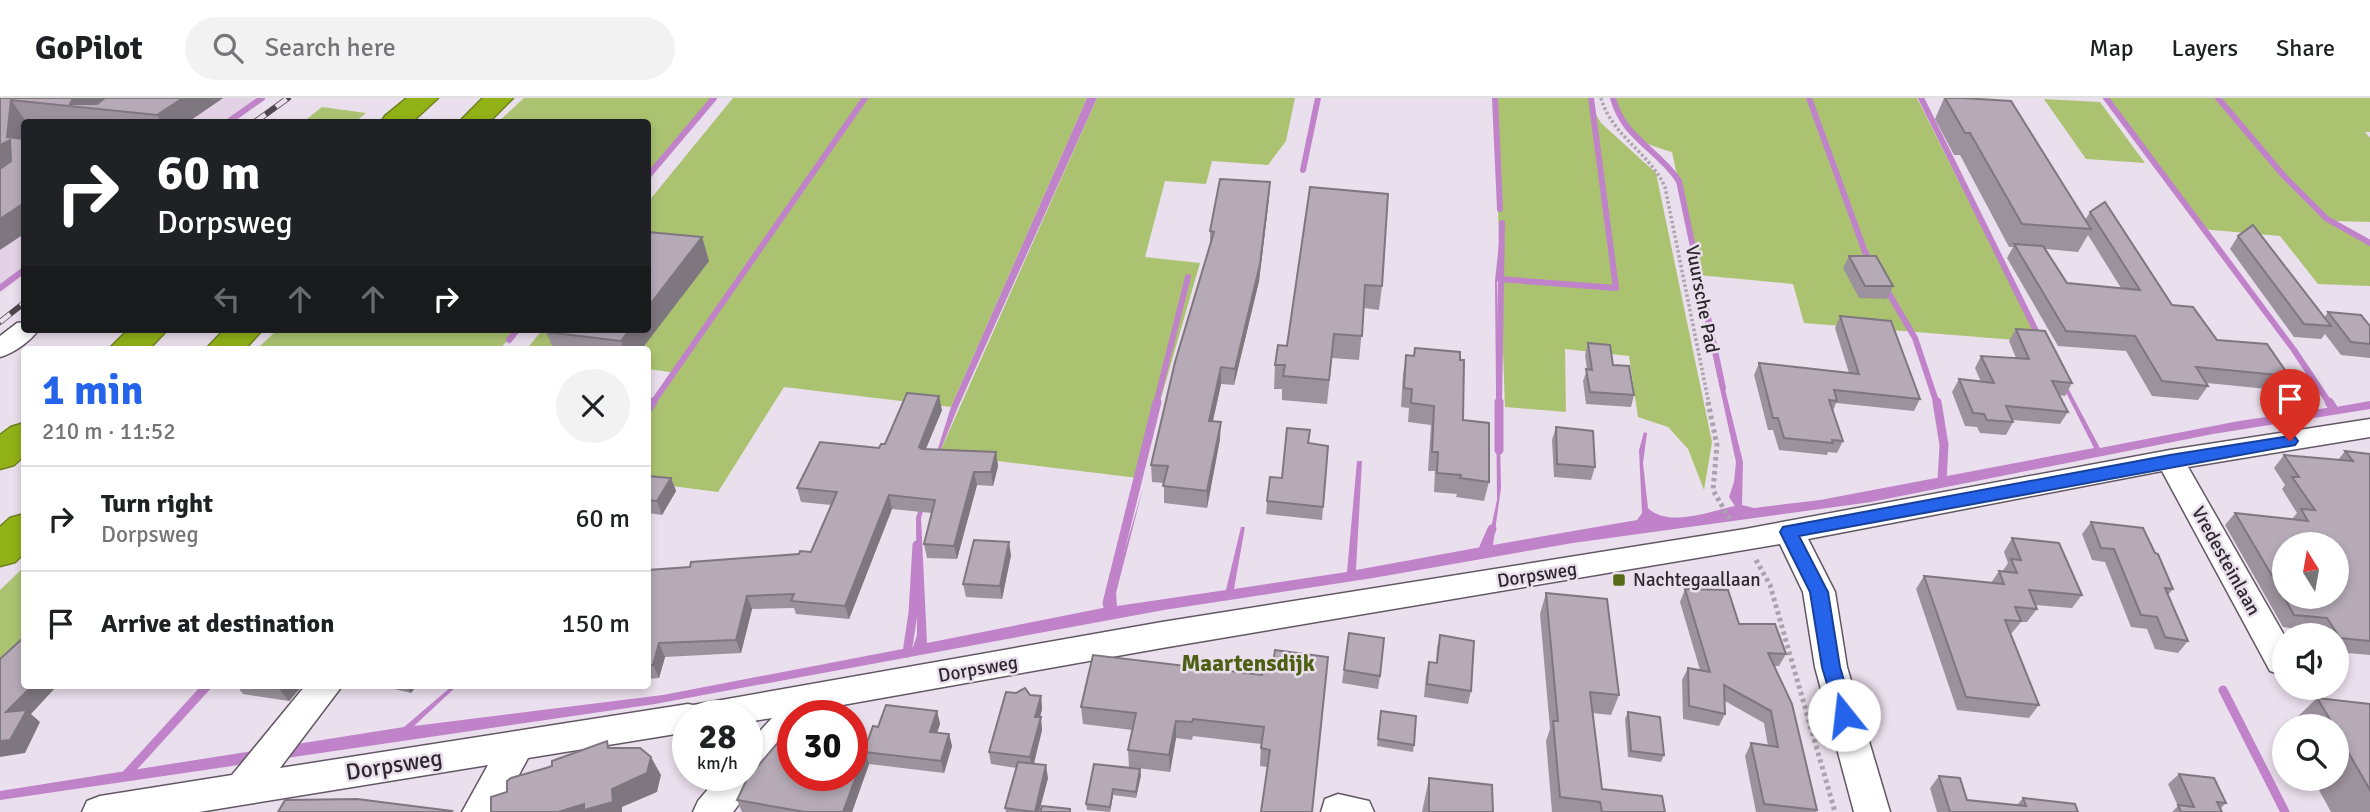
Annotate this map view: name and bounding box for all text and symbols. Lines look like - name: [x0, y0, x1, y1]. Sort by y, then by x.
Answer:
- search box: [185, 17, 675, 80]
- text: GoPilot: [35, 28, 143, 69]
- icon: search: [209, 29, 247, 67]
- text: Search here: [265, 32, 396, 64]
- text: Map: [2089, 33, 2134, 63]
- text: Layers: [2172, 33, 2238, 63]
- text: Share: [2276, 33, 2335, 63]
- text: 60 m: [157, 143, 260, 203]
- icon: right: [42, 147, 133, 238]
- text: Dorpsweg: [157, 203, 293, 242]
- street label: Vuursche Pad: [1680, 243, 1724, 355]
- icon: left: [208, 280, 246, 318]
- icon: ahead: [281, 280, 319, 318]
- icon: ahead: [354, 280, 392, 318]
- icon: right: [427, 280, 465, 318]
- text: 1 min: [42, 365, 143, 416]
- button: close: [556, 369, 630, 443]
- pin: [2260, 369, 2320, 441]
- icon: arrive: [2271, 380, 2309, 418]
- text: 210 m · 11:52: [42, 417, 176, 446]
- text: Turn right: [101, 488, 213, 520]
- icon: right: [42, 500, 80, 538]
- street label: Vredesteinlaan: [2186, 502, 2266, 620]
- text: 60 m: [575, 503, 630, 535]
- text: Dorpsweg: [101, 520, 199, 549]
- north arrow: [2272, 532, 2348, 609]
- map controls: [2272, 532, 2349, 791]
- street label: Dorpsweg: [1495, 557, 1579, 593]
- place label: Nachtegaallaan: [1633, 568, 1761, 592]
- marker: Nachtegaallaan: [1611, 572, 1627, 588]
- icon: arrive: [42, 605, 80, 643]
- text: Arrive at destination: [101, 608, 334, 640]
- text: 150 m: [561, 608, 630, 640]
- button: sound: [2272, 623, 2349, 700]
- district label: Maartensdijk: [1181, 649, 1315, 678]
- street label: Dorpsweg: [936, 650, 1020, 688]
- position arrow: [1807, 678, 1881, 752]
- speed limit sign: 30: [777, 700, 868, 791]
- button: search: [2272, 714, 2349, 791]
- text: 28: [699, 715, 736, 758]
- street label: Dorpsweg: [344, 743, 444, 787]
- text: km/h: [697, 752, 738, 774]

